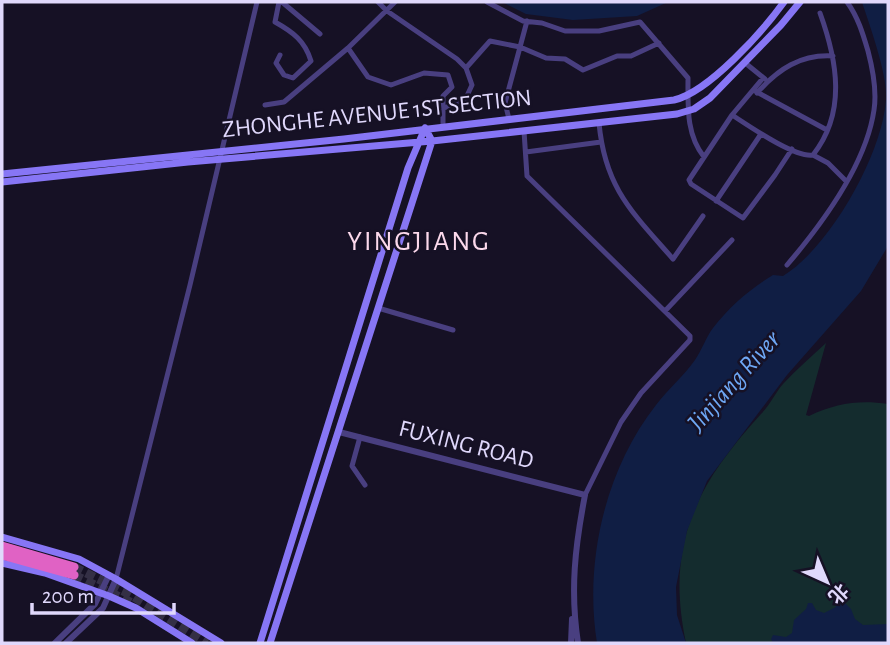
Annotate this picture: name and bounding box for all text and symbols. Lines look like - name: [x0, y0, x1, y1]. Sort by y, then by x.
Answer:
- street label: ZHONGHE AVENUE 1ST SECTION: [221, 86, 533, 142]
- district label: YINGJIANG: [347, 228, 491, 256]
- water label: Jinjiang River: [682, 325, 786, 436]
- street label: FUXING ROAD: [396, 417, 536, 473]
- north arrow: [792, 547, 862, 617]
- scale bar: [32, 572, 173, 616]
- text: 北: [824, 580, 852, 607]
- text: 200 m: [42, 586, 94, 607]

